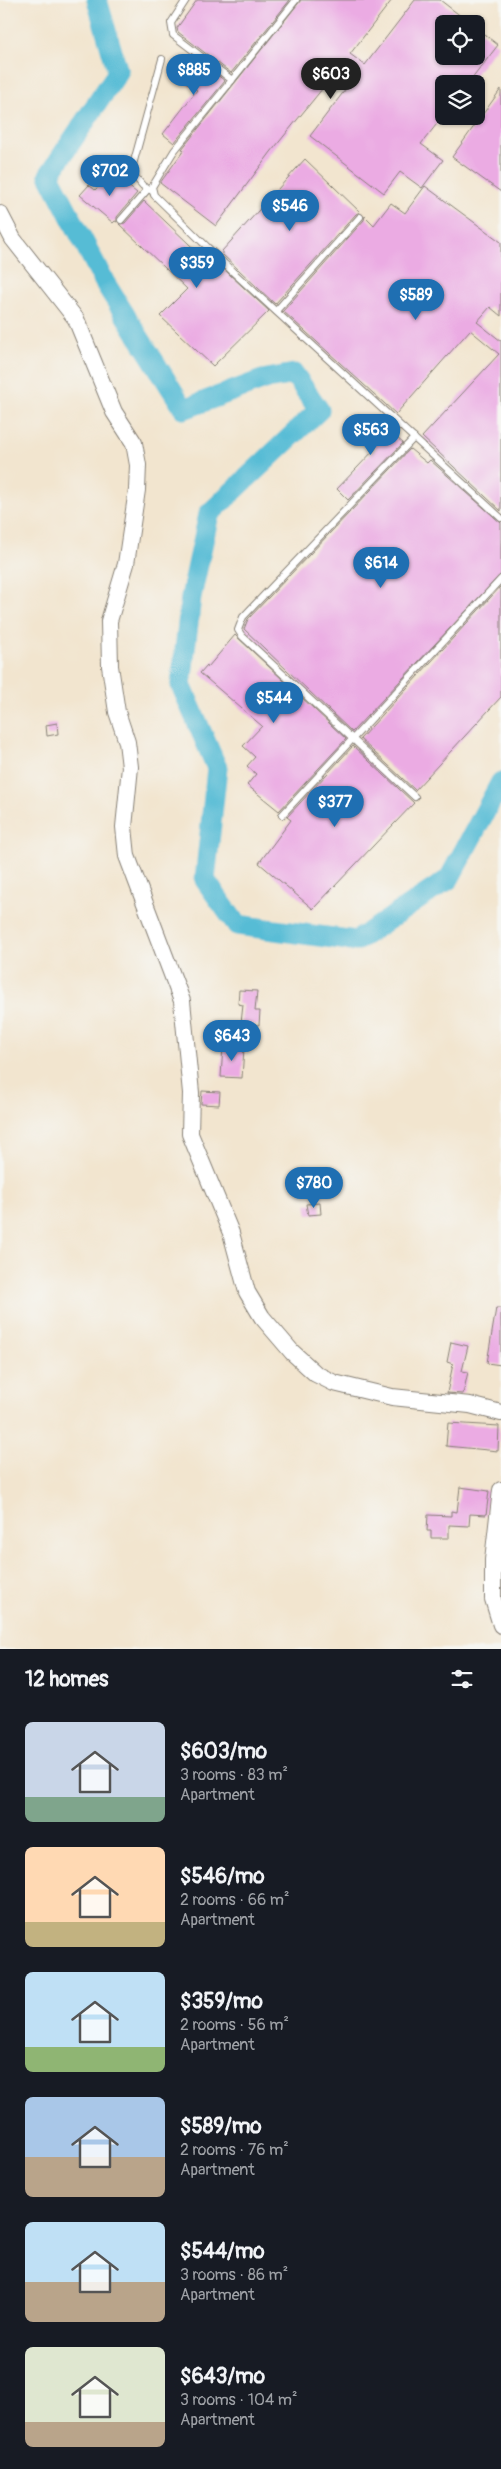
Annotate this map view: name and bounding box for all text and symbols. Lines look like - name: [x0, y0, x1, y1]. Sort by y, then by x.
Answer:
- map controls: [435, 15, 485, 125]
- button: locate: [435, 15, 485, 65]
- pin: $885: [164, 54, 224, 96]
- pin: $603: [301, 58, 361, 100]
- text: $885: [177, 60, 211, 80]
- text: $603: [312, 64, 350, 84]
- button: layers: [435, 75, 485, 125]
- pin: $702: [80, 154, 140, 197]
- text: $702: [91, 161, 129, 181]
- pin: $546: [260, 190, 320, 232]
- text: $546: [272, 196, 308, 216]
- pin: $359: [167, 246, 227, 289]
- text: $359: [180, 253, 214, 273]
- pin: $589: [386, 278, 446, 321]
- text: $589: [399, 285, 433, 305]
- pin: $563: [341, 414, 401, 456]
- text: $563: [353, 420, 389, 440]
- pin: $614: [351, 546, 411, 589]
- text: $614: [364, 553, 398, 573]
- pin: $544: [244, 682, 304, 724]
- text: $544: [256, 688, 292, 708]
- pin: $377: [305, 786, 365, 828]
- text: $377: [318, 792, 352, 812]
- pin: $643: [202, 1020, 262, 1062]
- text: $643: [214, 1026, 250, 1046]
- pin: $780: [284, 1166, 344, 1209]
- text: $780: [296, 1173, 332, 1193]
- icon: filters: [448, 1665, 476, 1693]
- text: 12 homes: [25, 1666, 108, 1693]
- text: $603/mo: [180, 1738, 267, 1765]
- icon: home: [65, 1742, 125, 1802]
- text: 3 rooms · 83 m²: [180, 1765, 288, 1785]
- text: Apartment: [180, 1785, 255, 1805]
- text: $546/mo: [180, 1863, 265, 1890]
- icon: home: [65, 1867, 125, 1927]
- text: 2 rooms · 66 m²: [180, 1890, 290, 1910]
- text: Apartment: [180, 1910, 255, 1930]
- text: $359/mo: [180, 1988, 263, 2015]
- icon: home: [65, 1992, 125, 2052]
- text: 2 rooms · 56 m²: [180, 2015, 289, 2035]
- text: Apartment: [180, 2035, 255, 2055]
- text: $589/mo: [180, 2113, 262, 2140]
- icon: home: [65, 2117, 125, 2177]
- text: 2 rooms · 76 m²: [180, 2140, 289, 2160]
- text: Apartment: [180, 2160, 255, 2180]
- text: $544/mo: [180, 2238, 265, 2265]
- icon: home: [65, 2242, 125, 2302]
- text: 3 rooms · 86 m²: [180, 2265, 288, 2285]
- text: Apartment: [180, 2285, 255, 2305]
- text: $643/mo: [180, 2363, 265, 2390]
- icon: home: [65, 2367, 125, 2427]
- text: 3 rooms · 104 m²: [180, 2390, 297, 2410]
- text: Apartment: [180, 2410, 255, 2430]

